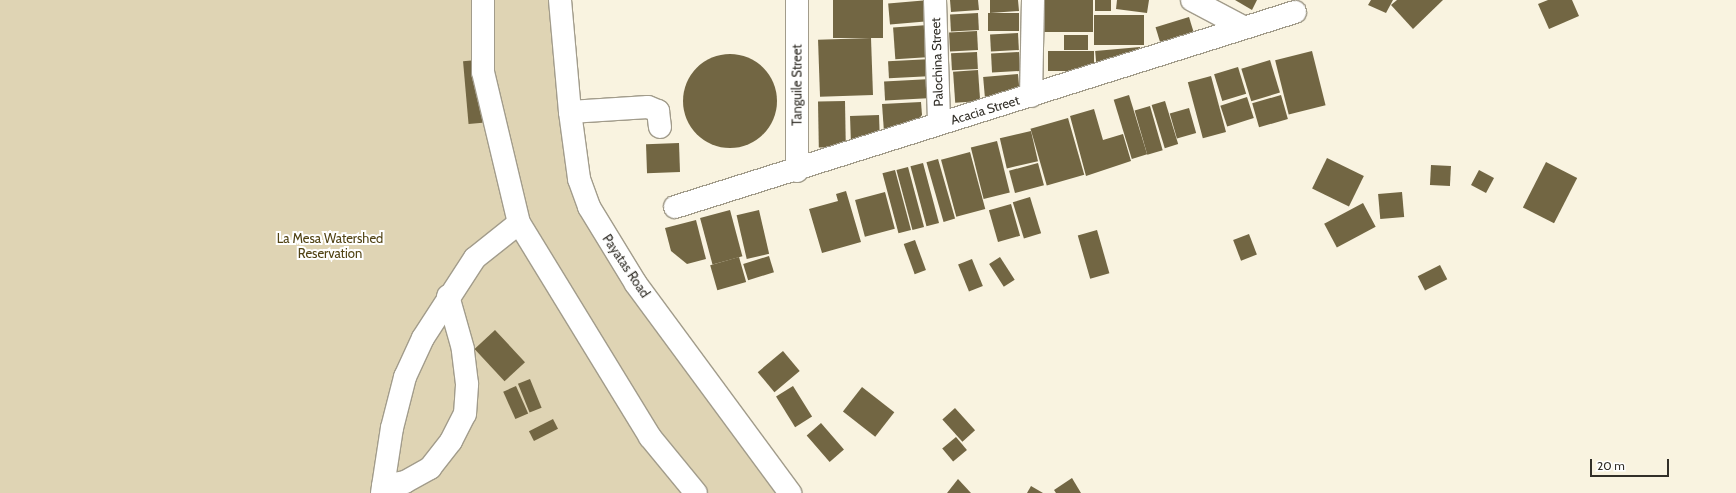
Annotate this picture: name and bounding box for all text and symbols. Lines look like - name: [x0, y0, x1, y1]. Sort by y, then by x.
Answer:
- street label: Palochina Street: [928, 17, 946, 107]
- street label: Tanguile Street: [789, 44, 805, 126]
- street label: Acacia Street: [949, 92, 1021, 128]
- park label: La Mesa Watershed Reservation: [277, 231, 383, 262]
- street label: Payatas Road: [599, 231, 653, 301]
- scale bar: [1592, 451, 1671, 477]
- text: 20 m: [1597, 458, 1625, 473]

